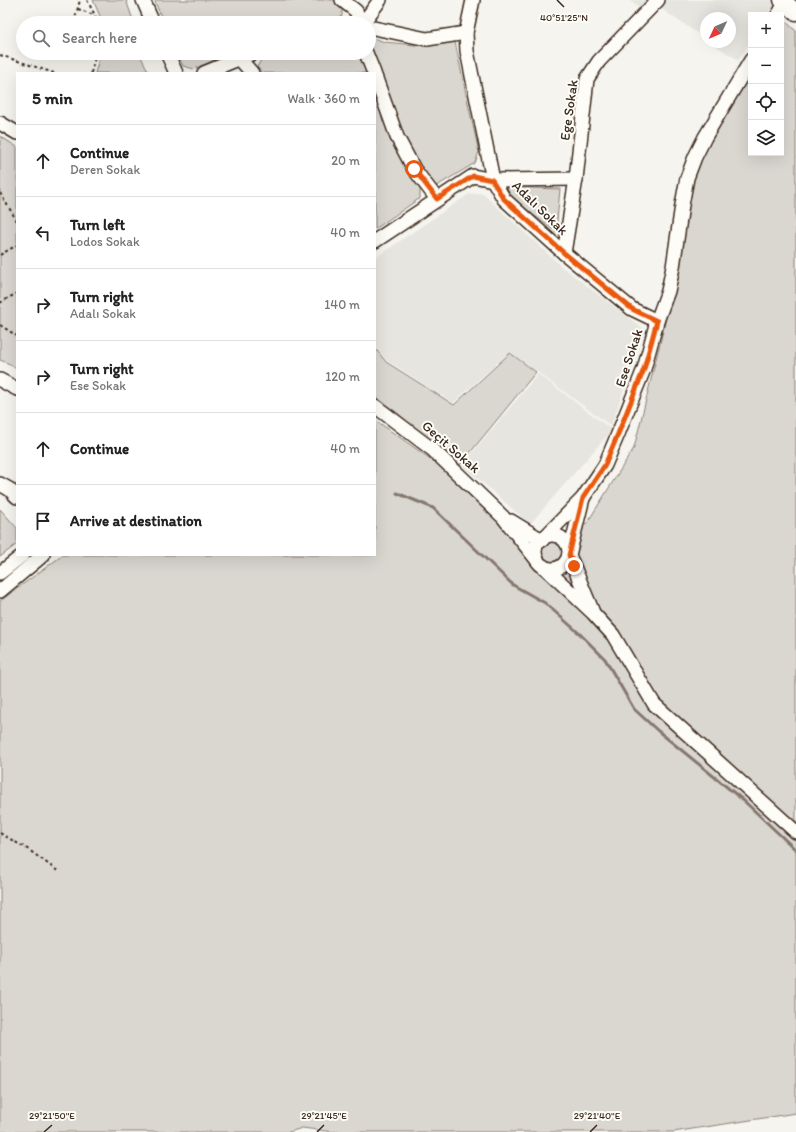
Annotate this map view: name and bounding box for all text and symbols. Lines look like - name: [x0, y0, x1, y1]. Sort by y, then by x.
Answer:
- text: 40°51'25"N: [540, 11, 588, 24]
- north arrow: [700, 12, 736, 48]
- map controls: [748, 12, 784, 156]
- button: +: [748, 12, 784, 48]
- search box: [16, 16, 376, 60]
- icon: search: [30, 27, 52, 49]
- text: Search here: [62, 29, 137, 47]
- button: −: [748, 48, 784, 84]
- street label: Ege Sokak: [556, 78, 582, 142]
- button: locate: [748, 84, 784, 120]
- text: 5 min: [32, 88, 72, 108]
- text: Walk · 360 m: [287, 91, 360, 106]
- button: layers: [748, 120, 784, 156]
- text: Continue: [70, 144, 129, 162]
- icon: ahead: [32, 150, 54, 172]
- text: 20 m: [331, 153, 360, 168]
- route start: [405, 160, 423, 178]
- text: Deren Sokak: [70, 162, 140, 177]
- street label: Adalı Sokak: [509, 177, 571, 239]
- text: Turn left: [70, 216, 125, 234]
- icon: left: [32, 222, 54, 244]
- text: 40 m: [330, 225, 360, 240]
- text: Lodos Sokak: [70, 234, 140, 249]
- text: Turn right: [70, 288, 134, 306]
- icon: right: [32, 294, 54, 316]
- text: 140 m: [324, 297, 360, 312]
- text: Adalı Sokak: [70, 306, 136, 321]
- street label: Ese Sokak: [612, 326, 647, 389]
- text: Turn right: [70, 360, 134, 378]
- icon: right: [32, 366, 54, 388]
- text: 120 m: [325, 369, 360, 384]
- text: Ese Sokak: [70, 378, 126, 393]
- street label: Geçit Sokak: [418, 417, 484, 477]
- icon: ahead: [32, 438, 54, 460]
- text: Continue: [70, 440, 129, 458]
- text: 40 m: [330, 441, 360, 456]
- icon: arrive: [32, 510, 54, 532]
- text: Arrive at destination: [70, 512, 202, 530]
- route end: [565, 557, 583, 575]
- text: 29°21'50"E: [29, 1109, 75, 1122]
- text: 29°21'45"E: [301, 1109, 347, 1122]
- text: 29°21'40"E: [574, 1109, 621, 1122]

